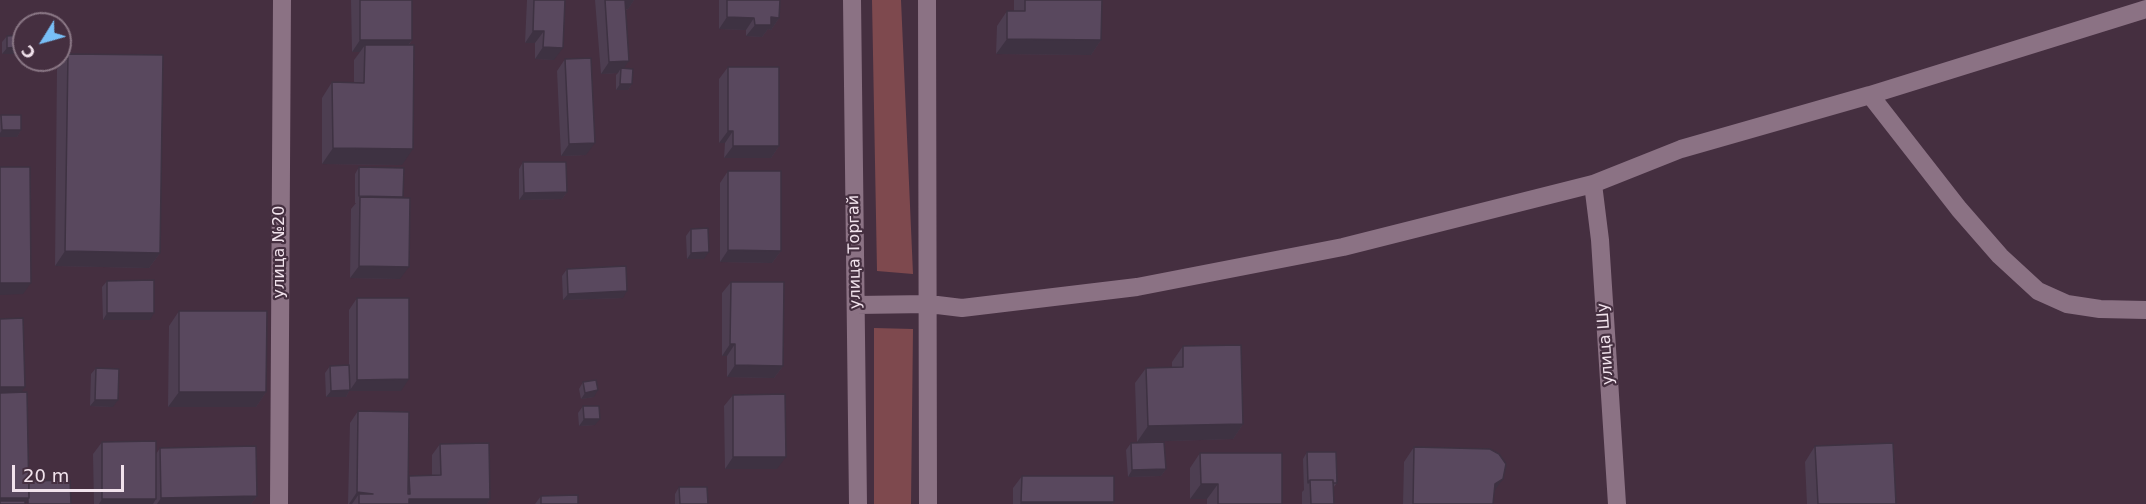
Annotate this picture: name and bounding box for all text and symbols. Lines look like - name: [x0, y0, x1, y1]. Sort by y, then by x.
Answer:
- north arrow: [12, 12, 72, 72]
- text: С: [18, 42, 40, 62]
- street label: улица Торгай: [844, 195, 866, 309]
- street label: улица №20: [270, 206, 290, 298]
- street label: улица Шу: [1594, 302, 1618, 386]
- scale bar: [15, 453, 128, 491]
- text: 20 m: [23, 465, 69, 486]

